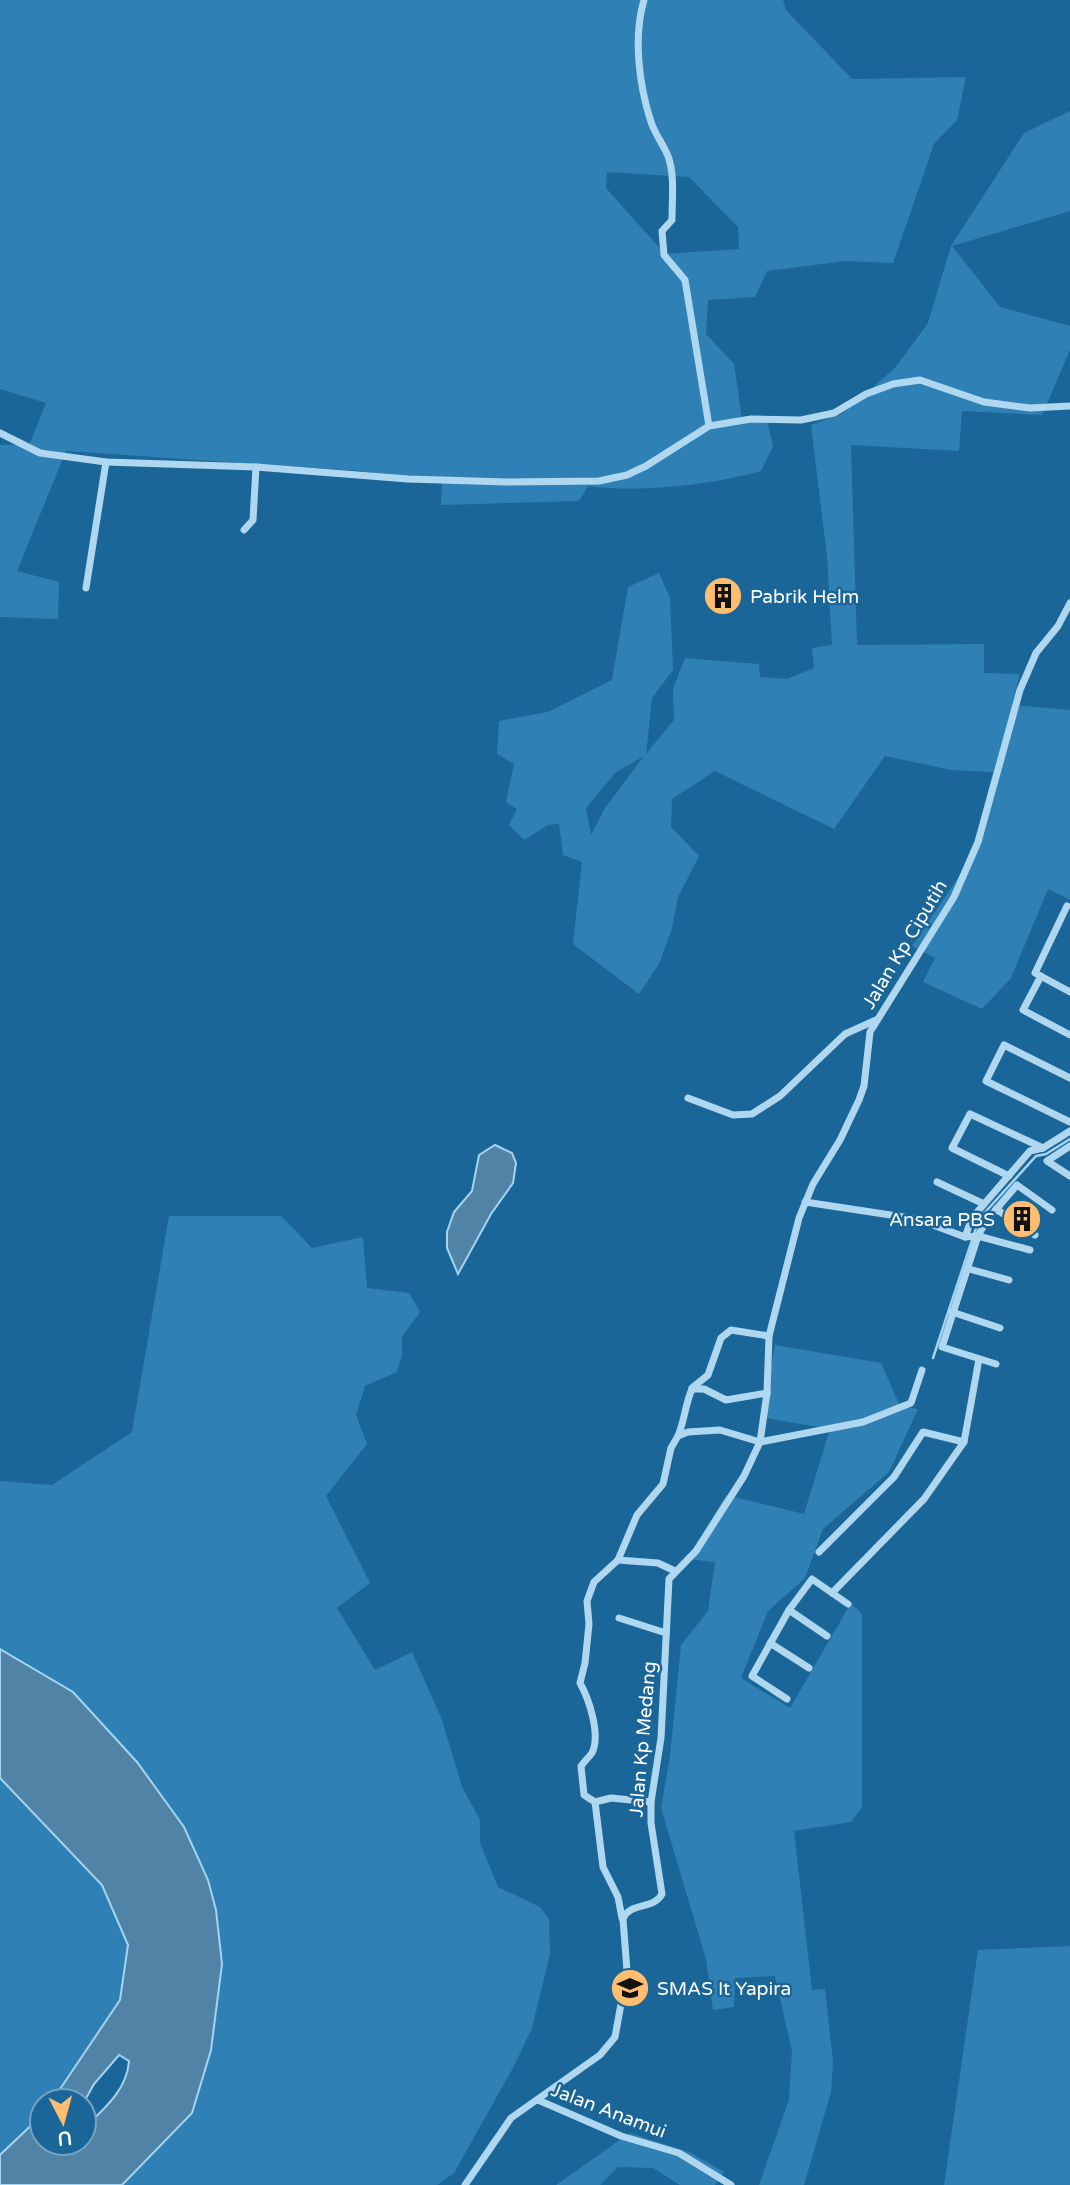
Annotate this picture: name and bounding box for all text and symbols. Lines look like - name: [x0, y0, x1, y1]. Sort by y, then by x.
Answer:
- building icon: Pabrik Helm: [702, 575, 744, 617]
- place label: Pabrik Helm: [750, 586, 859, 608]
- street label: Jalan Kp Ciputih: [858, 876, 952, 1013]
- building icon: Ansara PBS: [1001, 1198, 1043, 1240]
- place label: Ansara PBS: [889, 1209, 995, 1231]
- street label: Jalan Kp Medang: [625, 1660, 661, 1818]
- school or university icon: SMAS It Yapira: [609, 1967, 651, 2009]
- place label: SMAS It Yapira: [657, 1978, 791, 2000]
- street label: Jalan Anamui: [548, 2079, 669, 2143]
- north arrow: [28, 2087, 98, 2157]
- text: U: [56, 2126, 73, 2150]

